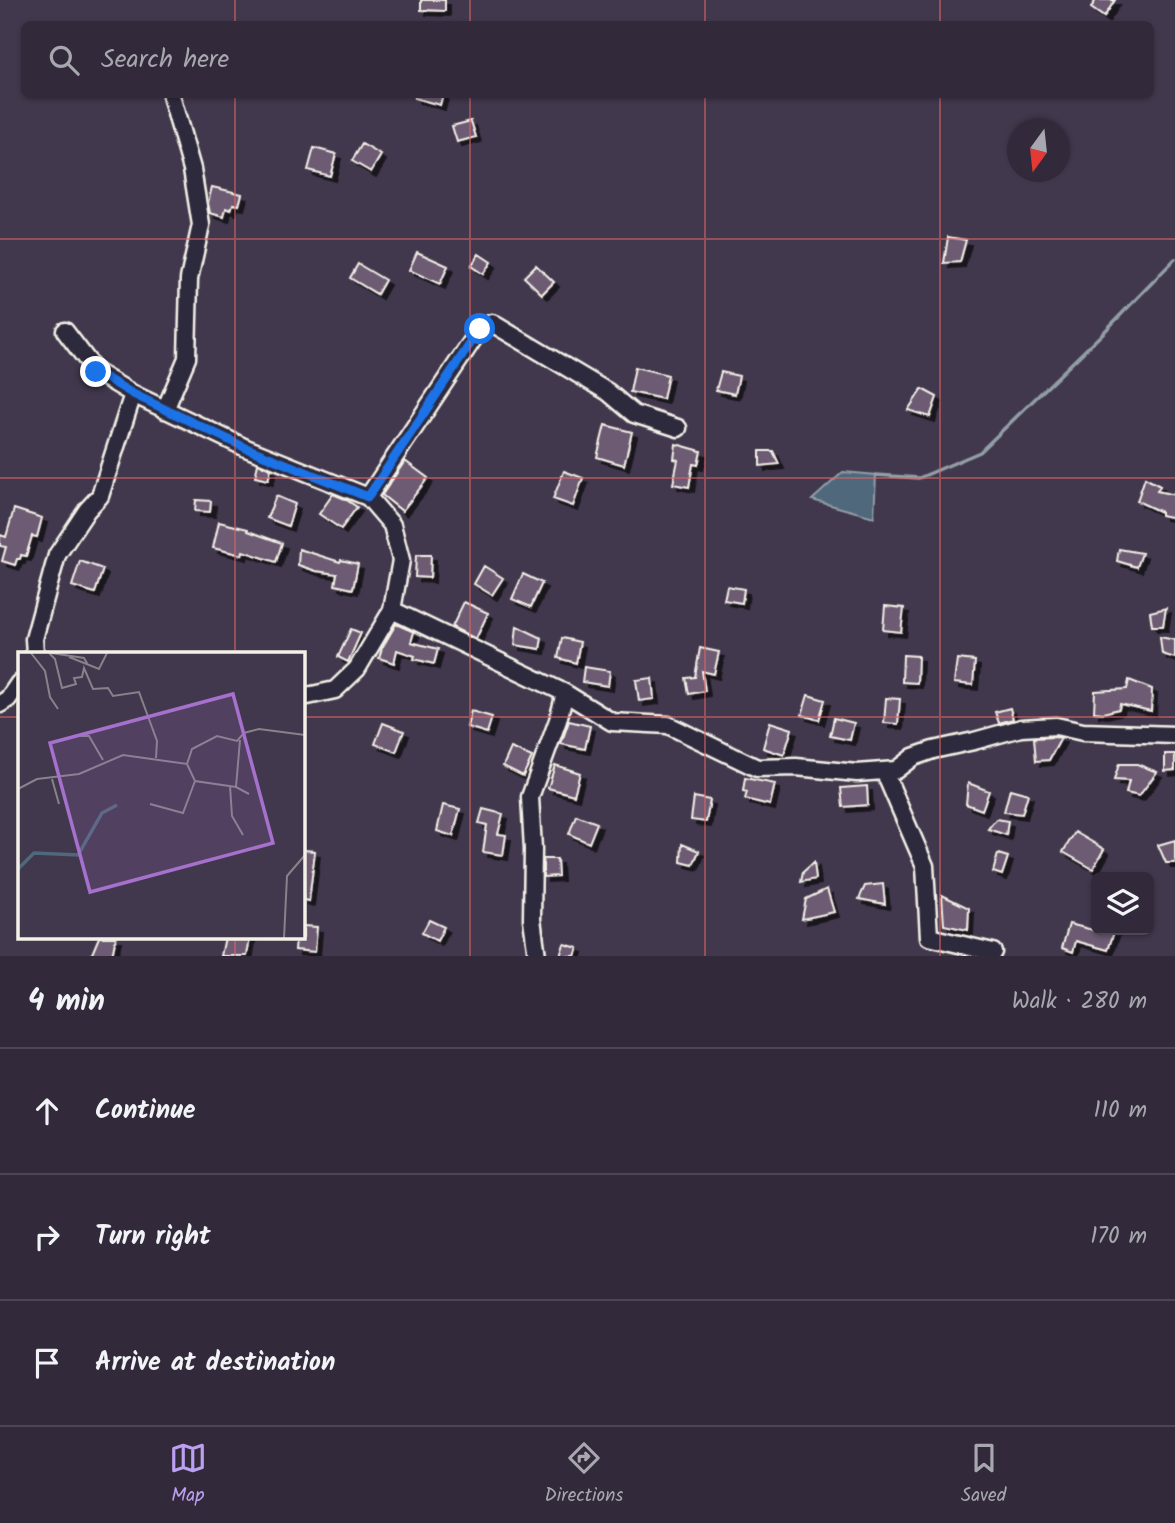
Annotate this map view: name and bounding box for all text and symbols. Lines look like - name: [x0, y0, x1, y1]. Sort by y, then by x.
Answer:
- search box: [21, 21, 1154, 98]
- text: Search here: [101, 39, 229, 81]
- icon: search: [45, 41, 83, 79]
- north arrow: [1007, 119, 1070, 182]
- route start: [464, 313, 495, 344]
- route end: [80, 356, 111, 387]
- inset map: [18, 652, 304, 939]
- map controls: [1091, 872, 1154, 935]
- button: layers: [1091, 872, 1154, 935]
- text: 4 min: [28, 978, 105, 1026]
- text: Walk · 280 m: [1012, 984, 1147, 1020]
- text: Continue: [95, 1090, 196, 1132]
- icon: ahead: [28, 1092, 66, 1130]
- text: 110 m: [1094, 1093, 1147, 1129]
- text: Turn right: [95, 1216, 211, 1258]
- icon: right: [28, 1218, 66, 1256]
- text: 170 m: [1090, 1219, 1147, 1255]
- text: Arrive at destination: [95, 1342, 335, 1384]
- icon: arrive: [28, 1344, 66, 1382]
- tab: Map: [169, 1439, 207, 1511]
- tab: Directions: [545, 1439, 623, 1511]
- tab: Saved: [961, 1439, 1006, 1511]

